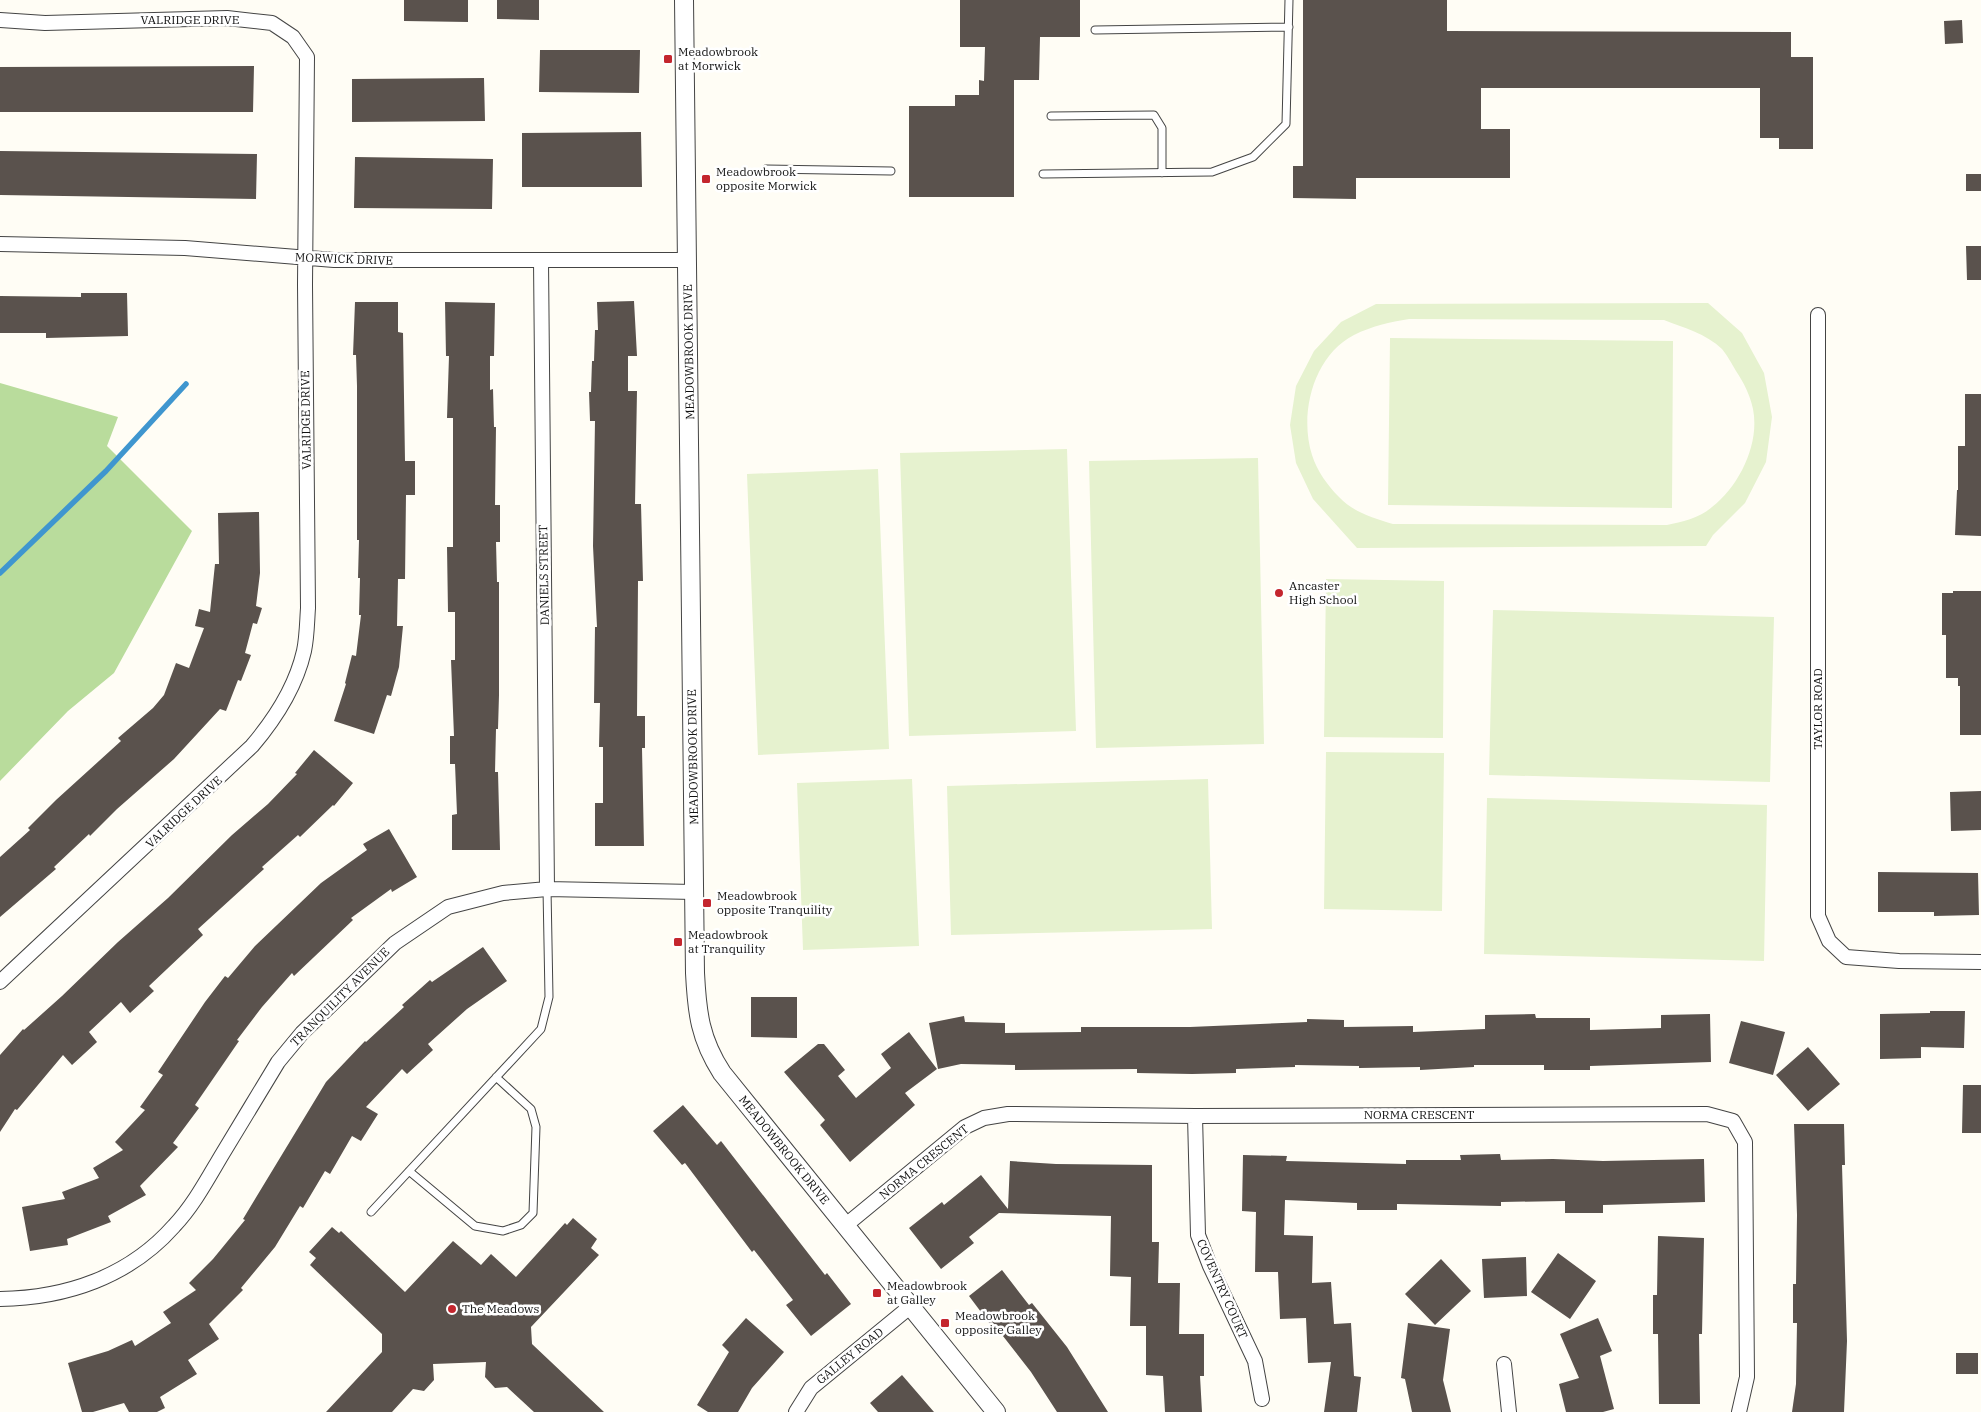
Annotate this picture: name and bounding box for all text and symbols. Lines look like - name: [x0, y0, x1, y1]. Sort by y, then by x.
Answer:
- street label: VALRIDGE DRIVE: [140, 12, 240, 27]
- place label: Meadowbrook at Morwick: [678, 44, 758, 73]
- marker: Meadowbrook at Morwick: [662, 53, 674, 65]
- place label: Meadowbrook opposite Morwick: [716, 164, 817, 193]
- marker: Meadowbrook opposite Morwick: [700, 173, 712, 185]
- street label: MORWICK DRIVE: [295, 249, 393, 268]
- street label: MEADOWBROOK DRIVE: [680, 284, 697, 420]
- street label: VALRIDGE DRIVE: [297, 370, 314, 470]
- street label: DANIELS STREET: [535, 524, 552, 625]
- place label: Ancaster High School: [1289, 578, 1357, 607]
- marker: Ancaster High School: [1273, 587, 1285, 599]
- street label: TAYLOR ROAD: [1810, 668, 1825, 750]
- street label: MEADOWBROOK DRIVE: [684, 689, 701, 825]
- street label: VALRIDGE DRIVE: [142, 772, 225, 851]
- place label: Meadowbrook opposite Tranquility: [717, 888, 833, 917]
- marker: Meadowbrook opposite Tranquility: [701, 897, 713, 909]
- place label: Meadowbrook at Tranquility: [688, 927, 768, 956]
- marker: Meadowbrook at Tranquility: [672, 936, 684, 948]
- street label: TRANQUILITY AVENUE: [287, 944, 392, 1049]
- street label: MEADOWBROOK DRIVE: [736, 1092, 833, 1207]
- street label: NORMA CRESCENT: [1364, 1107, 1475, 1122]
- street label: NORMA CRESCENT: [876, 1121, 972, 1202]
- street label: COVENTRY COURT: [1194, 1237, 1251, 1341]
- place label: Meadowbrook at Galley: [887, 1278, 967, 1307]
- marker: Meadowbrook at Galley: [871, 1287, 883, 1299]
- place label: The Meadows: [462, 1301, 539, 1316]
- marker: The Meadows: [446, 1303, 458, 1315]
- place label: Meadowbrook opposite Galley: [955, 1308, 1042, 1337]
- marker: Meadowbrook opposite Galley: [939, 1317, 951, 1329]
- street label: GALLEY ROAD: [813, 1324, 886, 1387]

